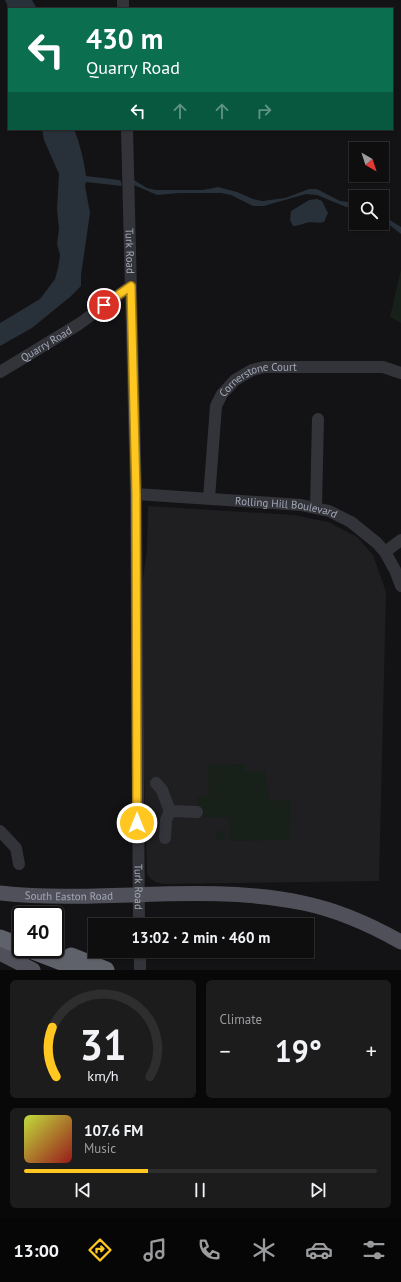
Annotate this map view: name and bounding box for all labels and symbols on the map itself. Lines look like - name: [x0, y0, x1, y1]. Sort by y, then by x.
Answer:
- north arrow: [349, 142, 389, 182]
- street label: Turk Road: [122, 228, 138, 274]
- pin: [87, 288, 121, 322]
- street label: Quarry Road: [18, 323, 74, 365]
- street label: Cornerstone Court: [216, 360, 297, 400]
- street label: Rolling Hill Boulevard: [235, 494, 340, 521]
- position arrow: [116, 802, 158, 844]
- street label: Turk Road: [132, 864, 146, 910]
- street label: South Easton Road: [24, 888, 113, 903]
- speed limit sign: 40: [12, 906, 64, 958]

